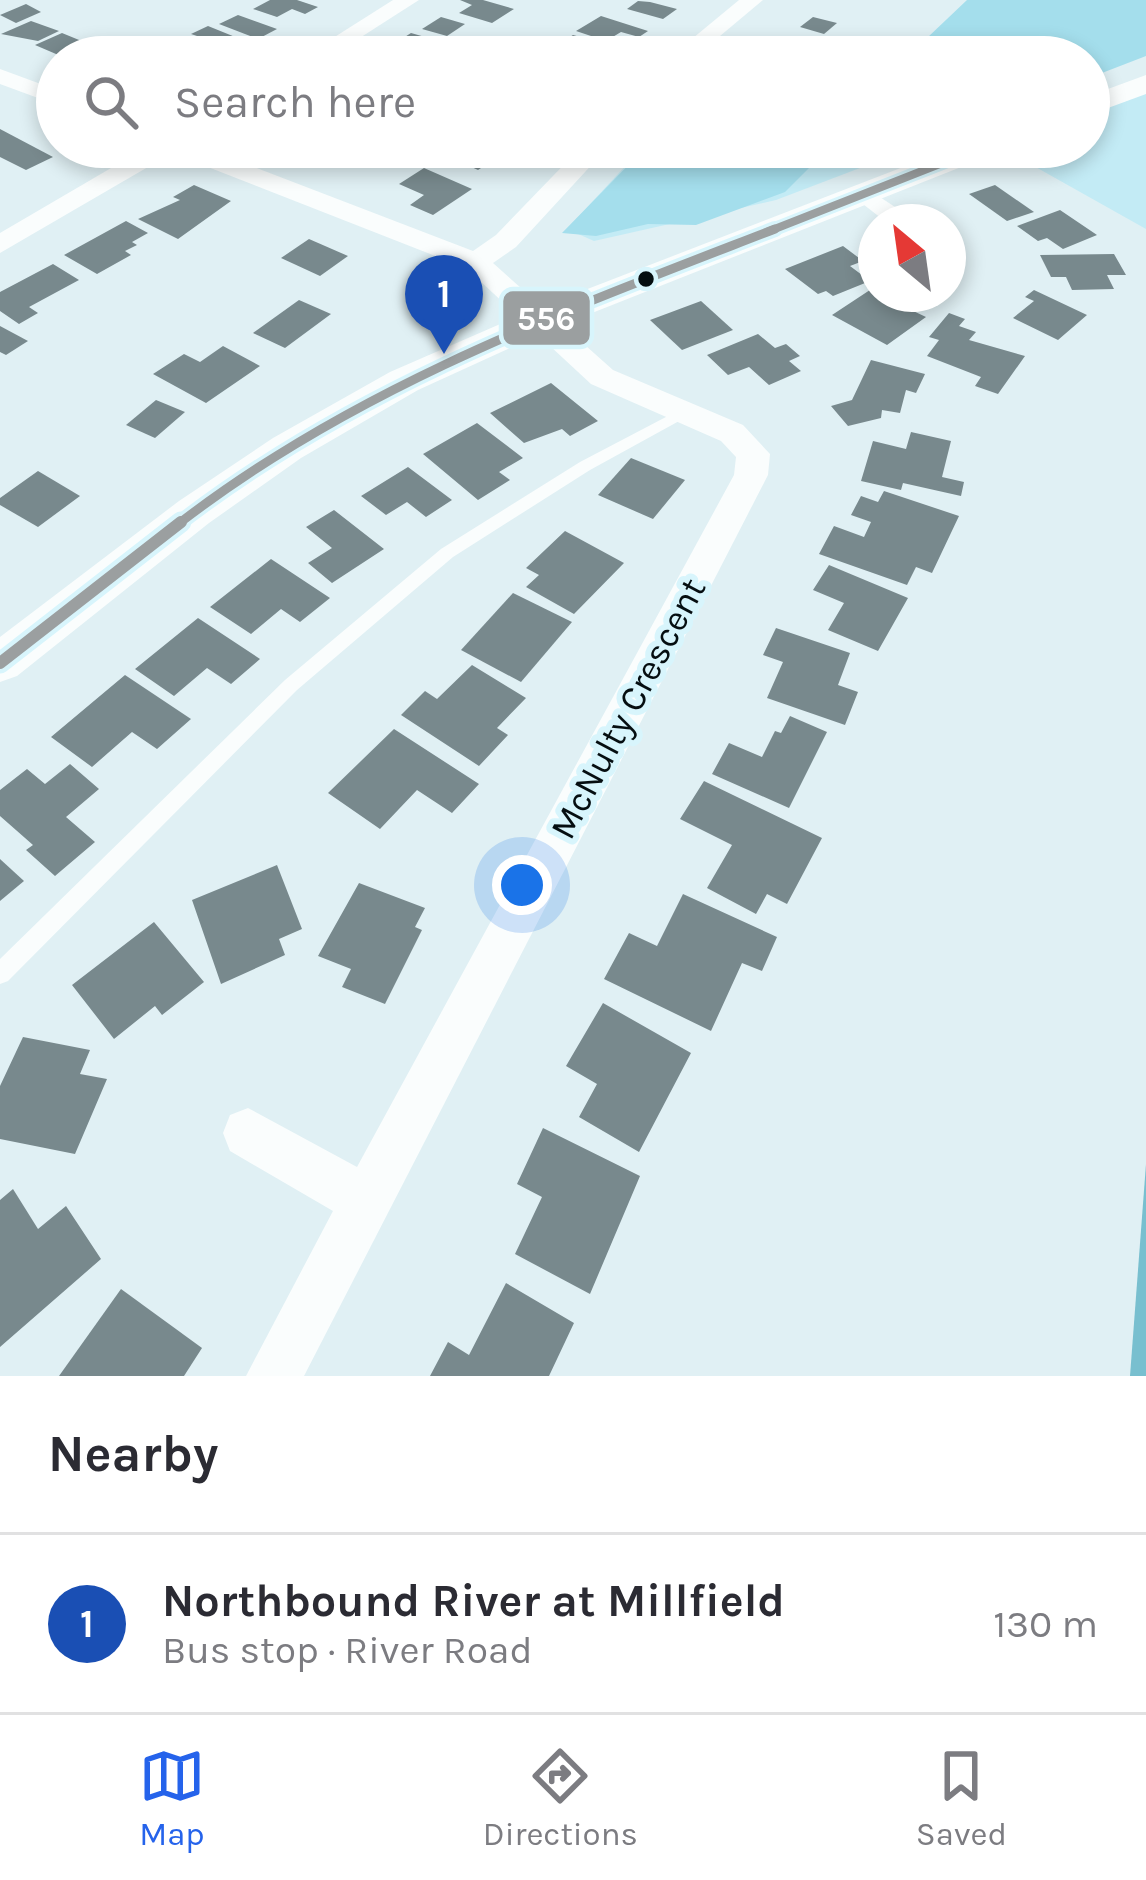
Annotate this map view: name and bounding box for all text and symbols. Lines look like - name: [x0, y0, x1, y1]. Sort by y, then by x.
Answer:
- search box: [36, 36, 1110, 168]
- icon: search: [78, 69, 144, 135]
- text: Search here: [174, 76, 416, 128]
- north arrow: [858, 204, 966, 312]
- pin: 1: [405, 255, 483, 354]
- unlabelled marker: [635, 268, 657, 290]
- line badge: 556: [501, 289, 592, 347]
- text: 556: [517, 300, 575, 338]
- street label: McNulty Crescent: [541, 571, 714, 846]
- your location: [492, 855, 552, 915]
- text: Nearby: [48, 1424, 218, 1484]
- text: Northbound River at Millfield: [162, 1575, 785, 1627]
- text: 1: [80, 1601, 94, 1647]
- text: 130 m: [993, 1601, 1098, 1647]
- text: Bus stop · River Road: [162, 1627, 533, 1673]
- tab: Map: [139, 1743, 205, 1853]
- tab: Directions: [483, 1743, 638, 1853]
- tab: Saved: [916, 1743, 1007, 1853]

